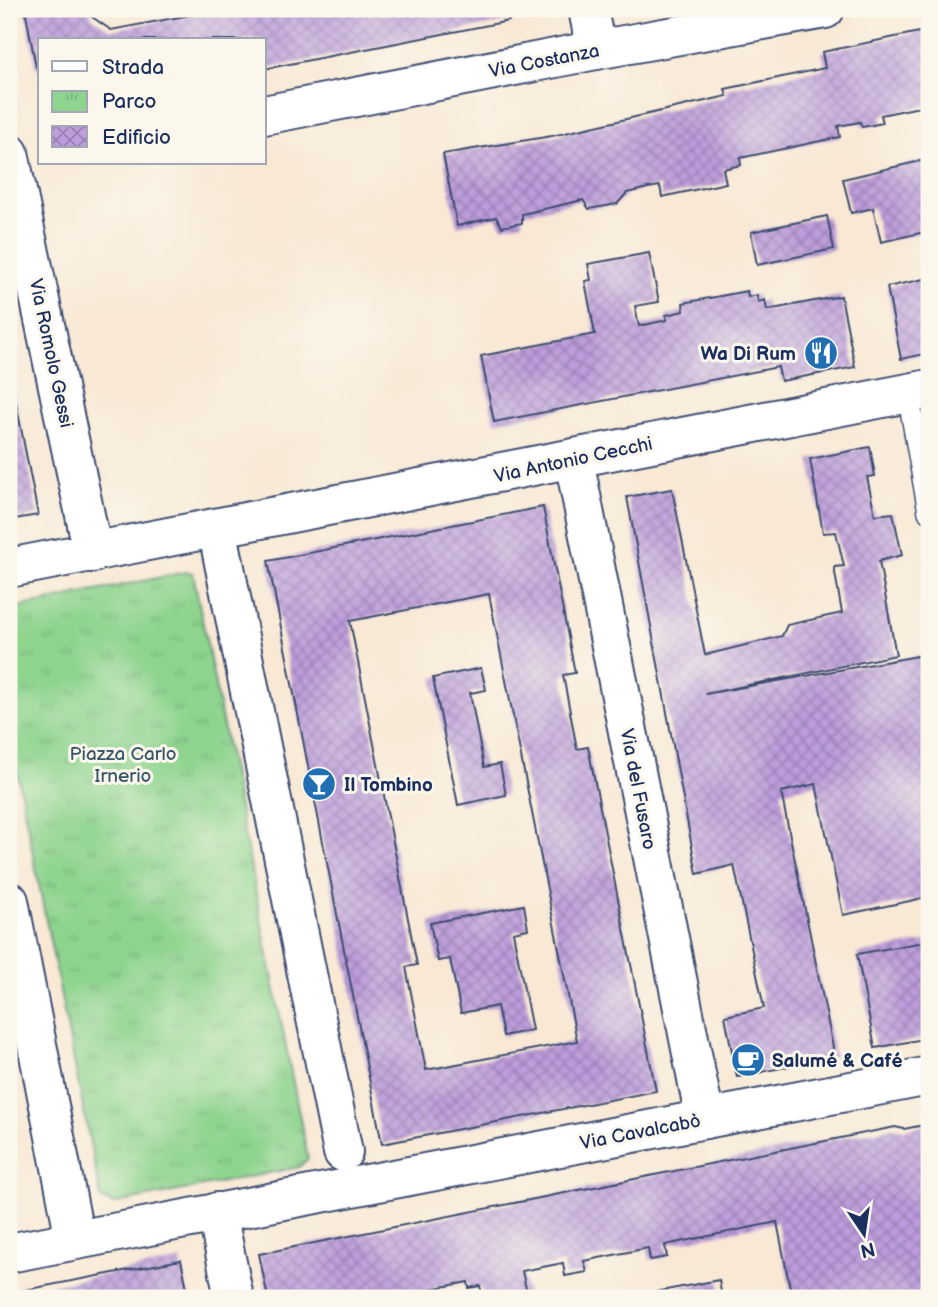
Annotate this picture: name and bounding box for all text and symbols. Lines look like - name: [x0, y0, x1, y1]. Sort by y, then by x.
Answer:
- legend: [38, 38, 266, 164]
- street label: Via Costanza: [487, 39, 602, 83]
- text: Strada: [102, 55, 164, 80]
- text: Parco: [102, 89, 157, 114]
- text: Edificio: [102, 125, 171, 150]
- street label: Via Romolo Gessi: [24, 277, 78, 430]
- restaurant icon: Wa Di Rum: [802, 334, 840, 372]
- place label: Wa Di Rum: [700, 343, 796, 366]
- street label: Via Antonio Cecchi: [492, 432, 655, 489]
- street label: Via del Fusaro: [615, 727, 661, 852]
- park label: Piazza Carlo Irnerio: [70, 743, 177, 788]
- bar icon: Il Tombino: [300, 765, 338, 803]
- place label: Il Tombino: [344, 774, 433, 797]
- cafe icon: Salumé & Café: [729, 1041, 767, 1079]
- place label: Salumé & Café: [772, 1050, 902, 1073]
- street label: Via Cavalcabò: [578, 1110, 702, 1155]
- north arrow: [830, 1198, 900, 1268]
- text: N: [858, 1236, 877, 1262]

